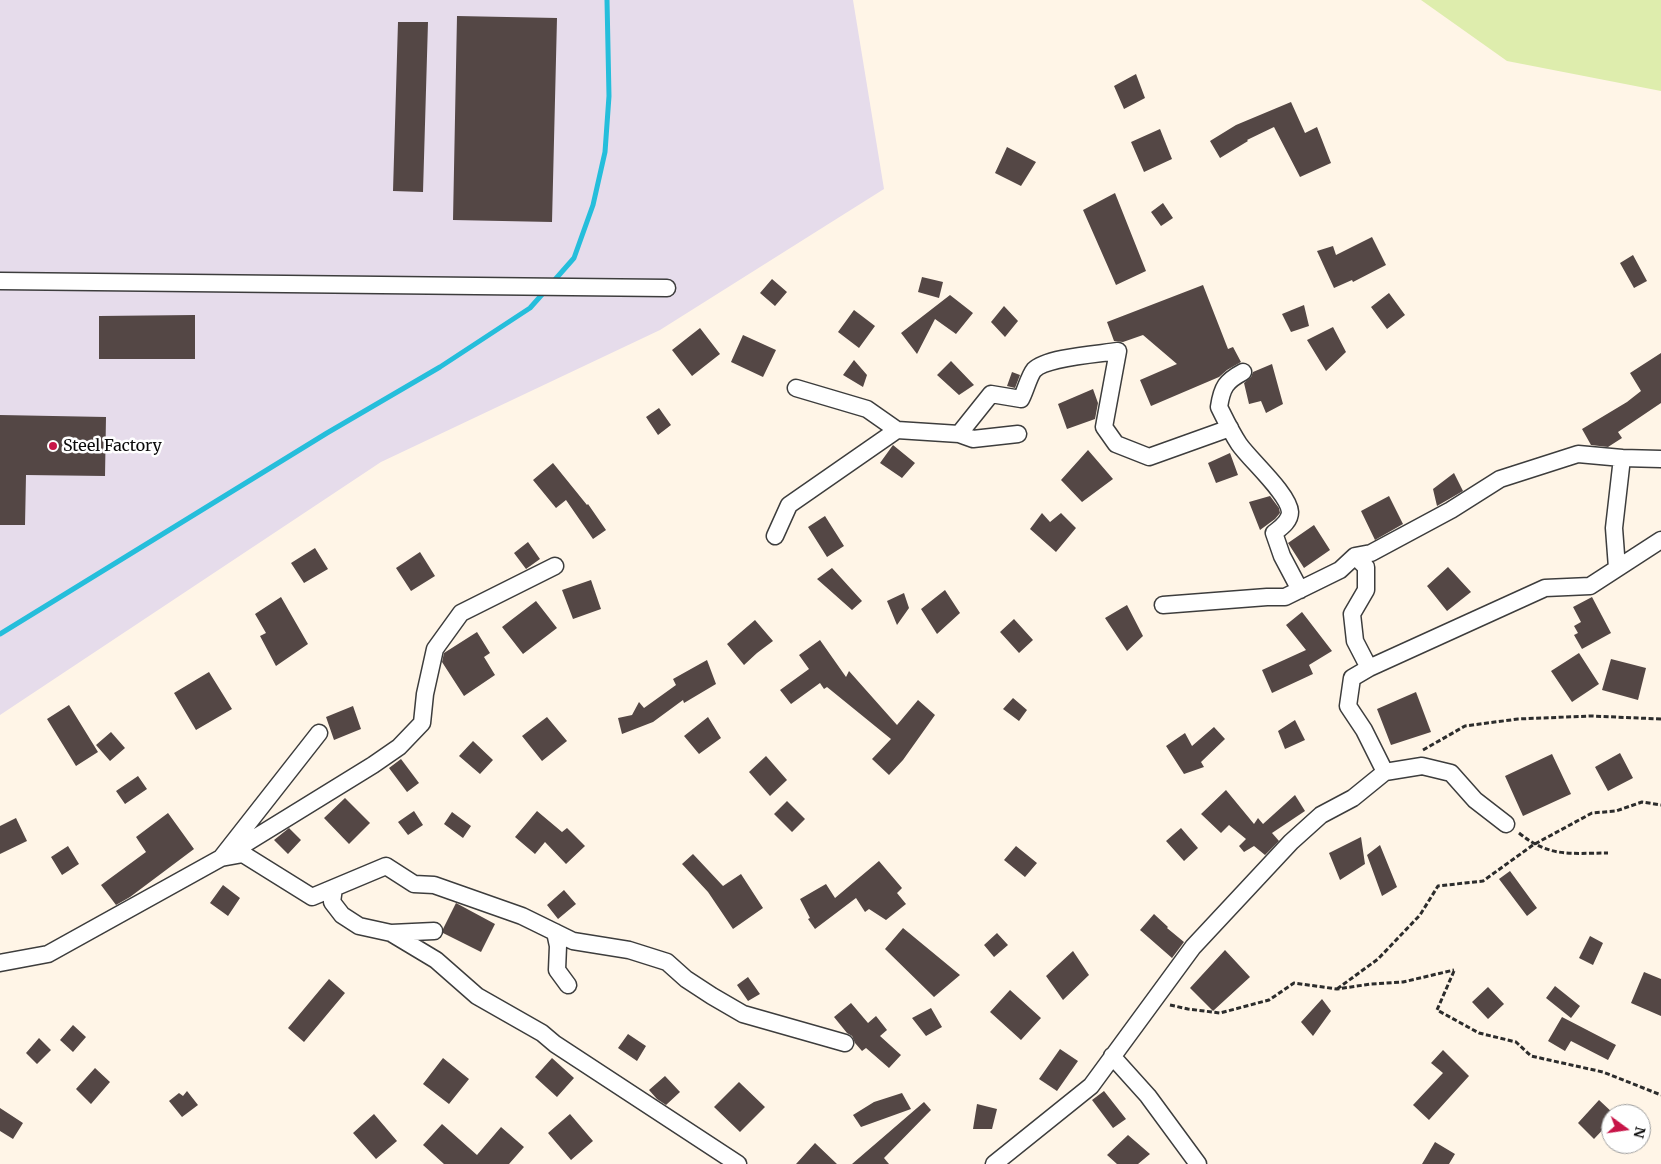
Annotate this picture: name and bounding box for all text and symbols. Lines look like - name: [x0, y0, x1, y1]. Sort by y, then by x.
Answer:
- place label: Steel Factory: [63, 436, 162, 456]
- marker: Steel Factory: [47, 440, 59, 452]
- north arrow: [1601, 1104, 1651, 1154]
- text: N: [1630, 1125, 1650, 1140]

